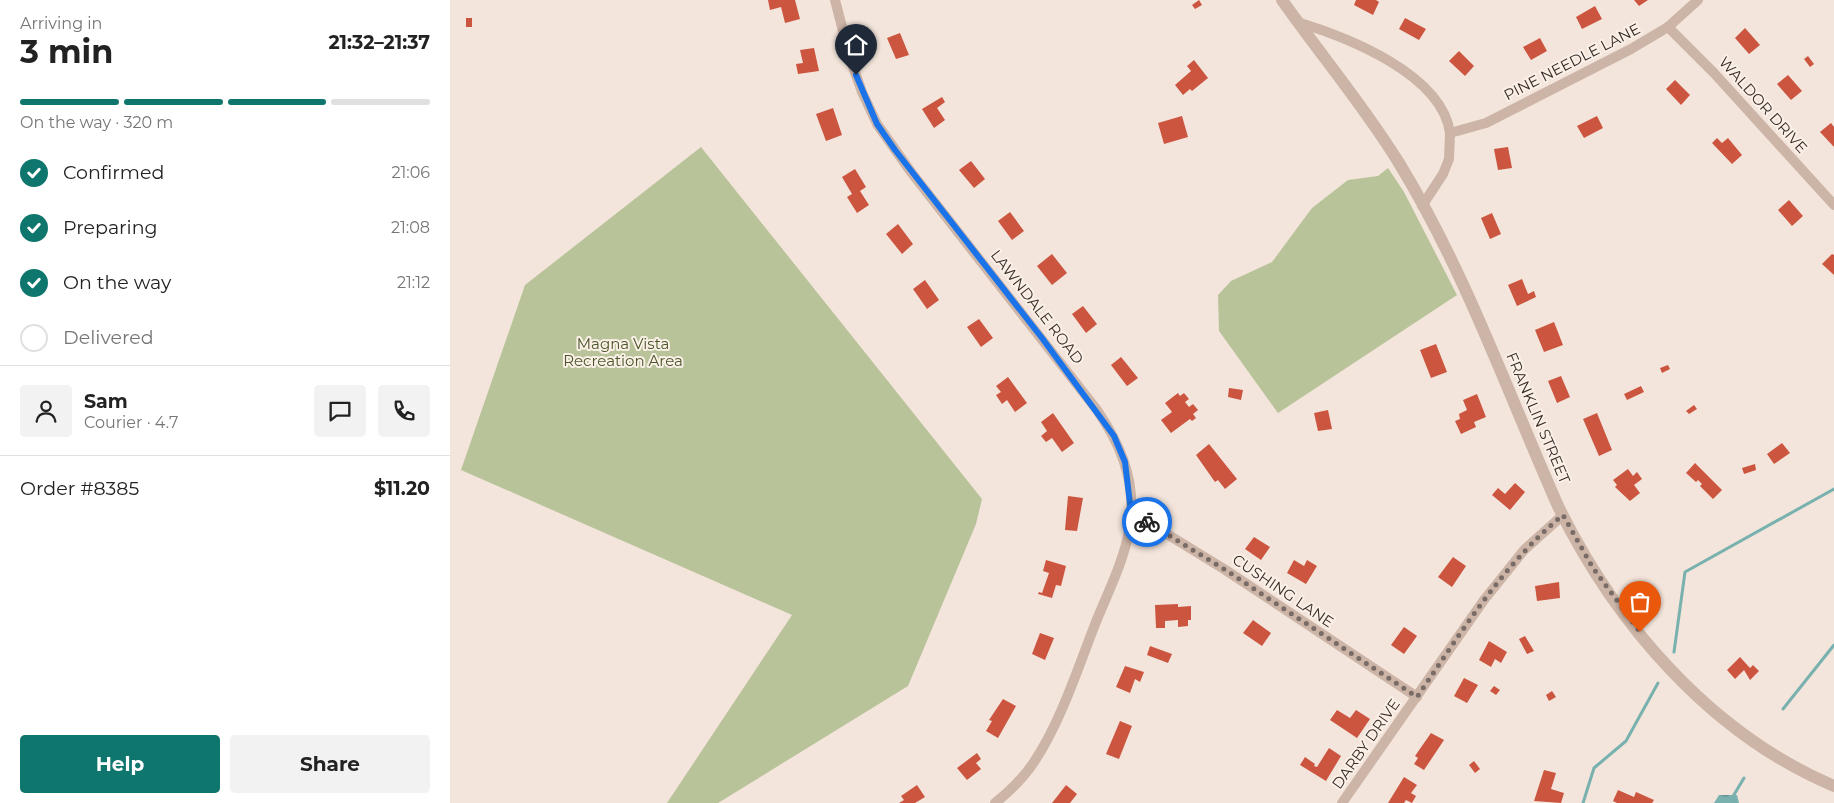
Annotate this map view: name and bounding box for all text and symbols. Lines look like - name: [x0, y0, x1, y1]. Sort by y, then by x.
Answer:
- text: Arriving in: [20, 14, 102, 33]
- street label: PINE NEEDLE LANE: [1500, 19, 1643, 104]
- pin: [835, 24, 877, 75]
- text: 21:32–21:37: [328, 31, 430, 54]
- icon: home: [842, 31, 870, 59]
- text: 3 min: [20, 32, 113, 71]
- street label: WALDOR DRIVE: [1715, 52, 1812, 157]
- text: On the way · 320 m: [20, 113, 173, 132]
- icon: check: [20, 159, 48, 187]
- text: Confirmed: [63, 161, 164, 184]
- text: 21:06: [391, 163, 430, 182]
- icon: check: [20, 214, 48, 242]
- text: Preparing: [63, 216, 158, 239]
- text: 21:08: [391, 218, 430, 237]
- street label: LAWNDALE ROAD: [987, 246, 1088, 368]
- icon: check: [20, 269, 48, 297]
- text: On the way: [63, 271, 171, 294]
- text: 21:12: [397, 273, 430, 292]
- text: Delivered: [63, 326, 154, 349]
- park label: Magna Vista Recreation Area: [563, 334, 683, 370]
- street label: FRANKLIN STREET: [1502, 349, 1575, 487]
- button: person: [20, 385, 72, 437]
- button: chat: [314, 385, 366, 437]
- button: phone: [378, 385, 430, 437]
- text: Sam: [84, 390, 128, 413]
- text: Courier · 4.7: [84, 413, 178, 432]
- text: Order #8385: [20, 477, 139, 500]
- text: $11.20: [374, 477, 430, 500]
- courier: [1122, 497, 1172, 547]
- icon: bike: [1133, 508, 1161, 536]
- street label: CUSHING LANE: [1229, 550, 1338, 631]
- pin: [1619, 581, 1661, 632]
- icon: bag: [1626, 588, 1654, 616]
- street label: DARBY DRIVE: [1327, 695, 1404, 792]
- button: Help: [20, 735, 220, 793]
- button: Share: [230, 735, 430, 793]

